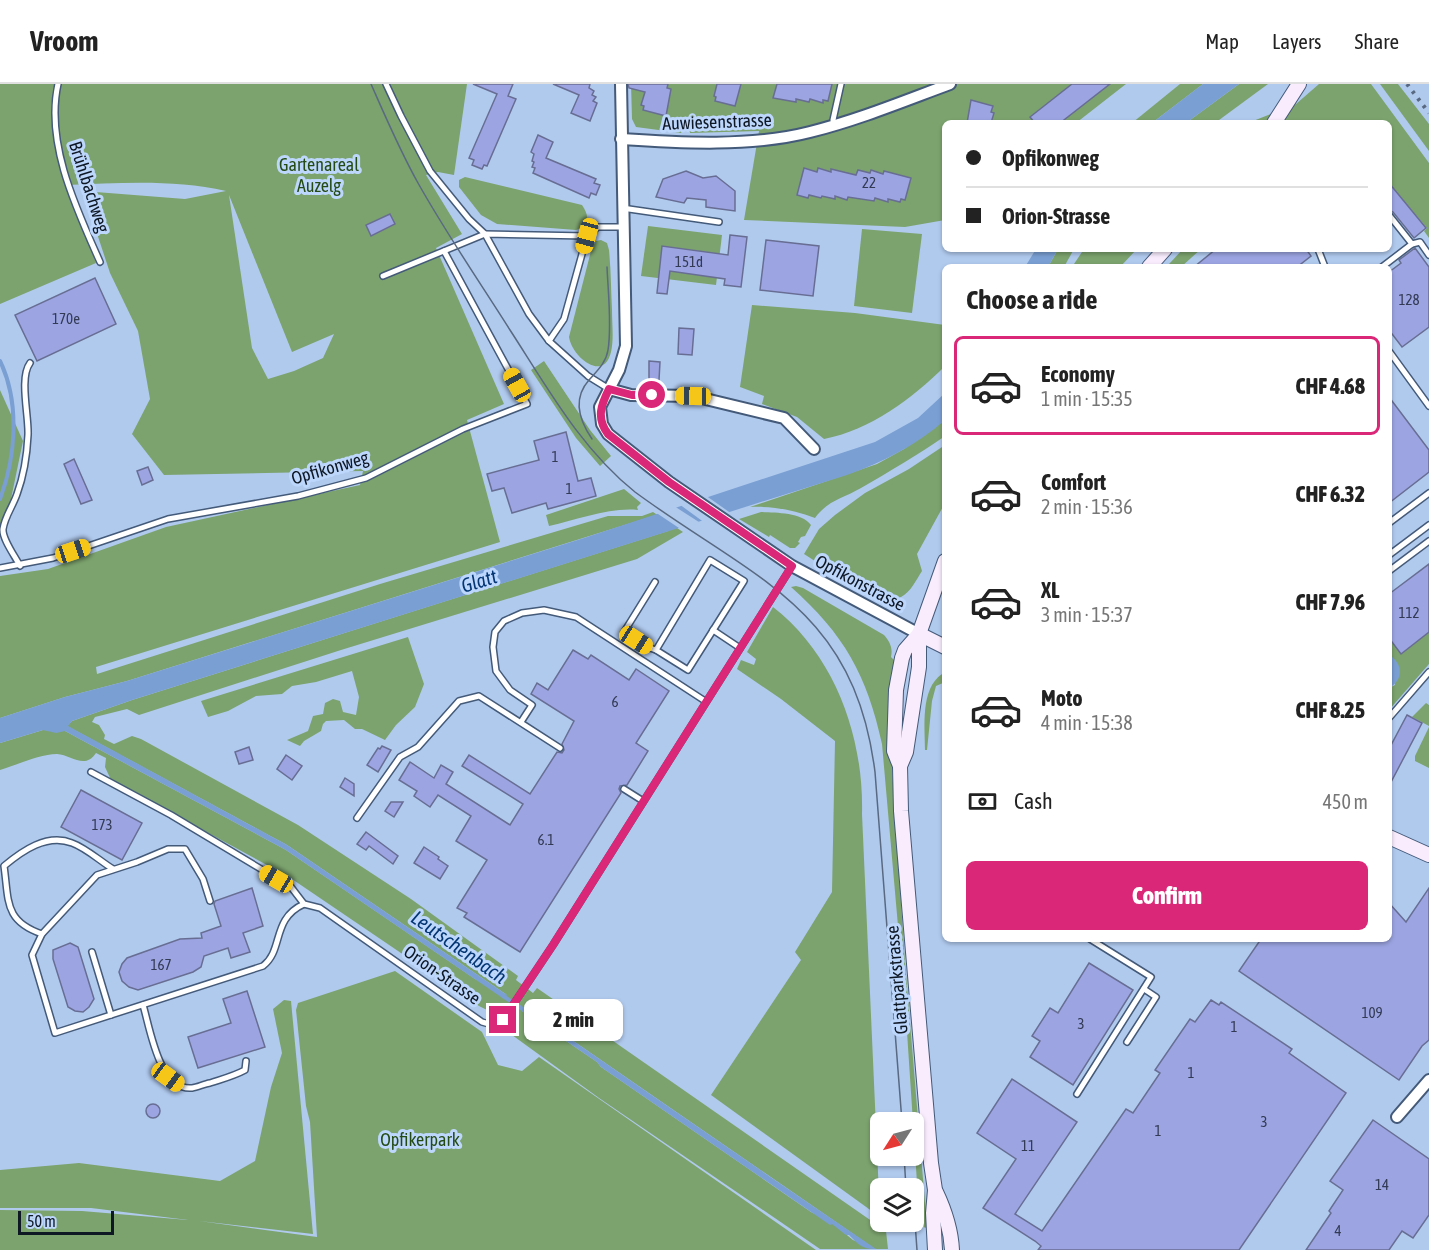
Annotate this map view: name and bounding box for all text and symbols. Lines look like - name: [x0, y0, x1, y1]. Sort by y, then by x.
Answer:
- text: Vroom: [30, 25, 98, 57]
- text: Map: [1205, 29, 1239, 53]
- text: Layers: [1272, 29, 1322, 53]
- text: Share: [1355, 29, 1399, 53]
- street label: Auwiesenstrasse: [662, 109, 772, 134]
- street label: Brühlbachweg: [65, 139, 114, 235]
- text: Opfikonweg: [1002, 145, 1099, 171]
- park label: Gartenareal Auzelg: [279, 154, 359, 196]
- house number: 22: [862, 174, 876, 191]
- text: Orion-Strasse: [1002, 203, 1110, 229]
- car: [574, 216, 600, 256]
- house number: 151d: [675, 253, 703, 270]
- text: Choose a ride: [966, 284, 1098, 315]
- house number: 128: [1398, 291, 1420, 308]
- house number: 170e: [52, 310, 80, 327]
- icon: car: [969, 359, 1023, 413]
- text: Economy: [1041, 361, 1115, 387]
- car: [500, 365, 534, 405]
- text: CHF 4.68: [1296, 373, 1365, 399]
- route start: [638, 381, 665, 408]
- car: [675, 387, 711, 405]
- text: 1 min · 15:35: [1041, 387, 1133, 410]
- street label: Opfikonweg: [289, 446, 371, 489]
- house number: 1: [551, 448, 559, 465]
- icon: car: [969, 467, 1023, 521]
- text: Comfort: [1041, 469, 1106, 495]
- house number: 1: [565, 480, 573, 497]
- text: CHF 6.32: [1296, 481, 1365, 507]
- text: 2 min · 15:36: [1041, 495, 1133, 518]
- car: [53, 537, 93, 565]
- street label: Opfikonstrasse: [812, 550, 909, 615]
- water label: Glatt: [458, 564, 500, 597]
- icon: car: [969, 575, 1023, 629]
- text: XL: [1041, 577, 1059, 603]
- text: CHF 7.96: [1296, 589, 1365, 615]
- text: 3 min · 15:37: [1041, 603, 1133, 626]
- house number: 112: [1398, 604, 1420, 621]
- car: [616, 623, 656, 657]
- icon: car: [969, 683, 1023, 737]
- text: Moto: [1041, 685, 1083, 711]
- house number: 6: [611, 693, 619, 710]
- text: CHF 8.25: [1296, 697, 1365, 723]
- text: 4 min · 15:38: [1041, 711, 1133, 734]
- icon: cash: [966, 785, 999, 818]
- text: Cash: [1014, 788, 1053, 814]
- text: 450 m: [1323, 790, 1368, 813]
- house number: 173: [91, 816, 113, 833]
- house number: 6.1: [538, 831, 554, 848]
- button: Confirm: [966, 861, 1368, 930]
- car: [256, 862, 296, 896]
- water label: Leutschenbach: [407, 905, 512, 988]
- street label: Glattparkstrasse: [881, 925, 912, 1035]
- street label: Orion-Strasse: [400, 941, 485, 1009]
- house number: 167: [150, 956, 172, 973]
- callout: 2 min: [524, 999, 623, 1041]
- house number: 109: [1361, 1004, 1383, 1021]
- route end: [489, 1006, 516, 1033]
- text: 2 min: [553, 1008, 594, 1031]
- house number: 3: [1077, 1015, 1085, 1032]
- house number: 1: [1230, 1018, 1238, 1035]
- car: [148, 1059, 188, 1095]
- house number: 1: [1187, 1064, 1195, 1081]
- north arrow: [870, 1112, 924, 1166]
- map controls: [870, 1112, 924, 1232]
- house number: 3: [1260, 1113, 1268, 1130]
- house number: 1: [1154, 1122, 1162, 1139]
- park label: Opfikerpark: [380, 1129, 460, 1150]
- house number: 11: [1021, 1137, 1035, 1154]
- house number: 14: [1375, 1176, 1389, 1193]
- button: layers: [870, 1178, 924, 1232]
- scale bar: [18, 1208, 114, 1236]
- text: 50 m: [27, 1212, 56, 1230]
- house number: 4: [1334, 1222, 1342, 1239]

